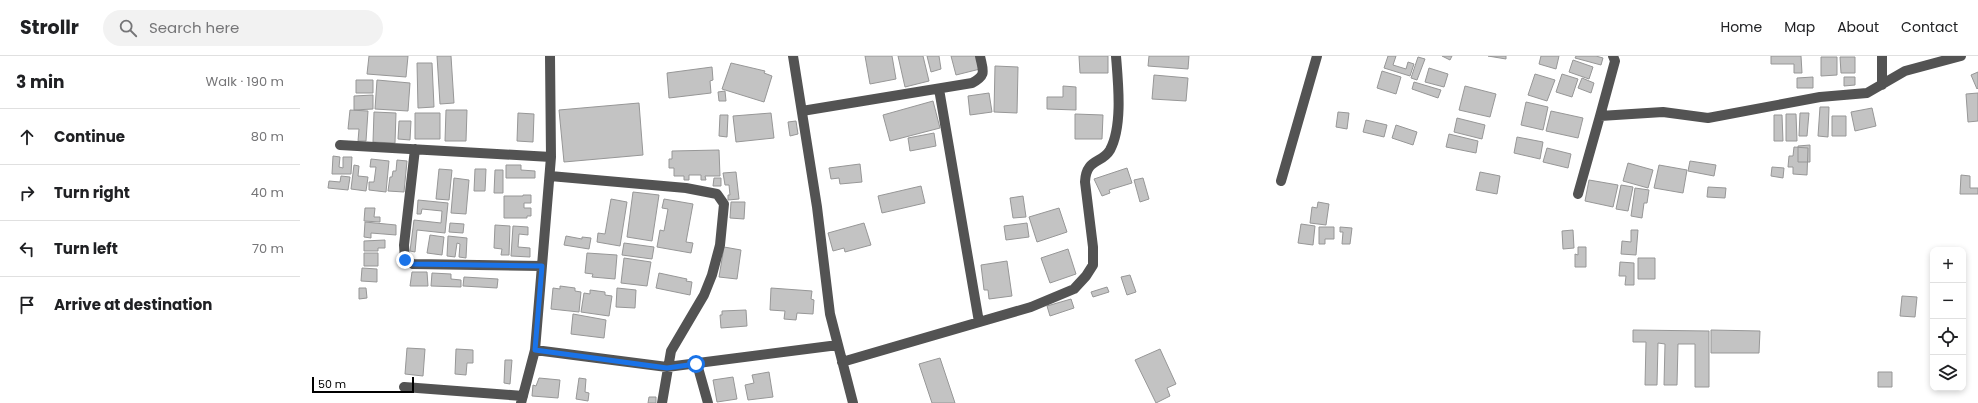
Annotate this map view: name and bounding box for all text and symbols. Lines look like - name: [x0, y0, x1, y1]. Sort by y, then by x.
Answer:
- search box: [103, 10, 383, 46]
- text: Strollr: [20, 14, 79, 41]
- icon: search: [117, 17, 139, 39]
- text: Search here: [149, 17, 239, 38]
- text: Home: [1720, 17, 1762, 37]
- text: Map: [1784, 17, 1815, 37]
- text: About: [1837, 17, 1879, 37]
- text: Contact: [1901, 17, 1958, 37]
- text: 3 min: [16, 70, 64, 94]
- text: Walk · 190 m: [206, 72, 284, 91]
- icon: ahead: [16, 126, 38, 148]
- text: Continue: [54, 126, 125, 147]
- text: 80 m: [251, 127, 284, 146]
- icon: right: [16, 182, 38, 204]
- text: Turn right: [54, 182, 130, 203]
- text: 40 m: [251, 183, 284, 202]
- icon: left: [16, 238, 38, 260]
- text: Turn left: [54, 238, 118, 259]
- text: 70 m: [252, 239, 284, 258]
- map controls: [1930, 247, 1966, 391]
- button: +: [1930, 247, 1966, 283]
- route end: [396, 251, 414, 269]
- button: −: [1930, 283, 1966, 319]
- icon: arrive: [16, 294, 38, 316]
- text: Arrive at destination: [54, 294, 212, 315]
- button: locate: [1930, 319, 1966, 355]
- route start: [687, 355, 705, 373]
- button: layers: [1930, 355, 1966, 391]
- scale bar: [312, 375, 414, 394]
- text: 50 m: [318, 376, 346, 392]

